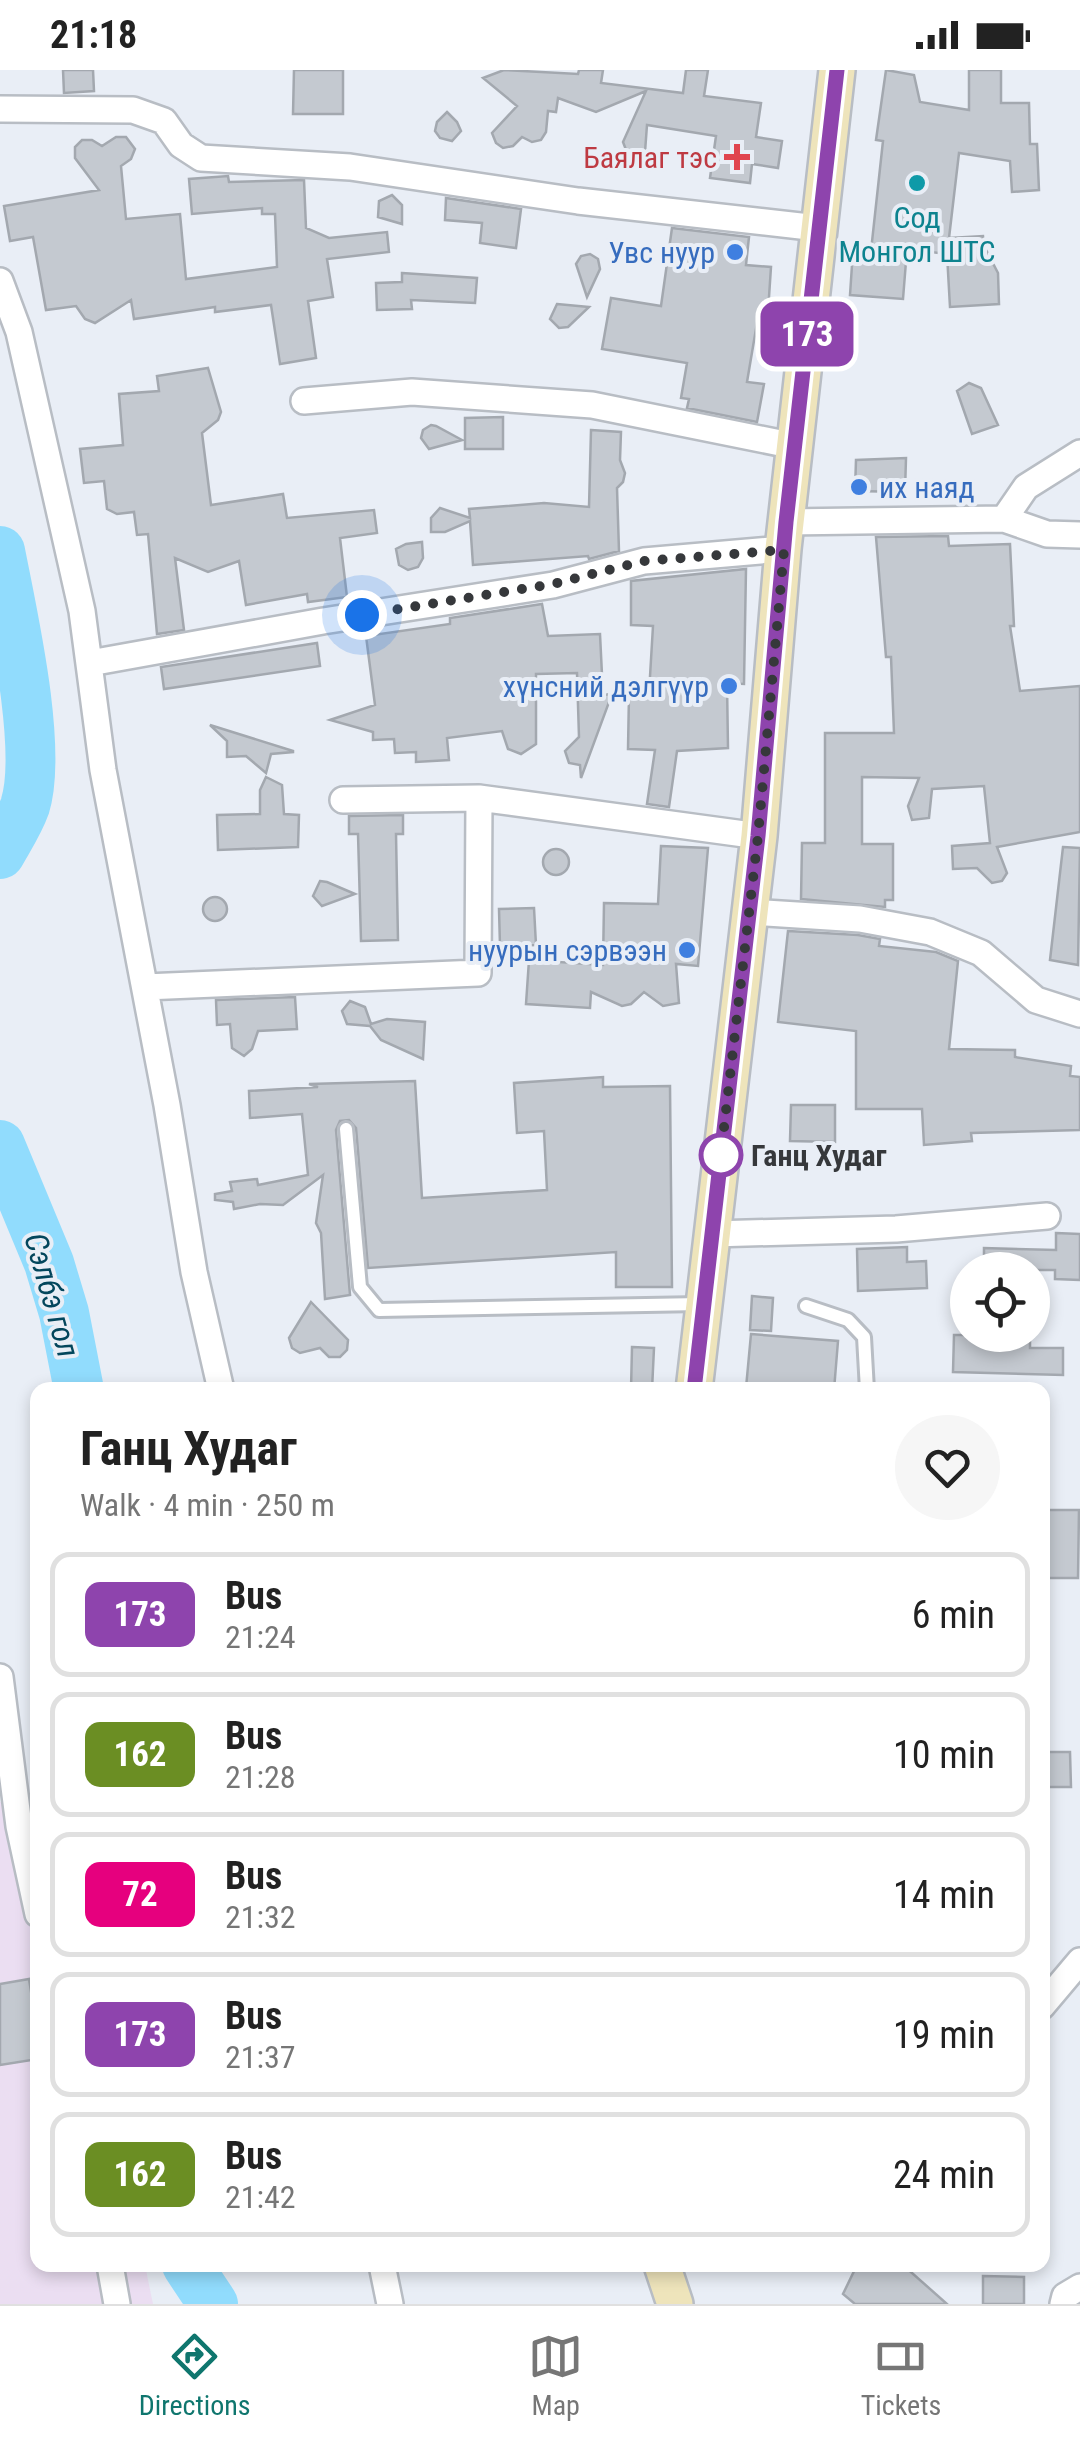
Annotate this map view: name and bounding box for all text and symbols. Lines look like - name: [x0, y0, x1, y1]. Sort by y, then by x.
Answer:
- text: 21:18: [50, 13, 137, 57]
- place label: Баялаг тэс: [583, 140, 717, 175]
- marker: Баялаг тэс: [726, 146, 748, 168]
- marker: Сод Монгол ШТС: [906, 172, 928, 194]
- place label: Сод Монгол ШТС: [838, 200, 996, 269]
- place label: Увс нуур: [608, 235, 715, 270]
- marker: Увс нуур: [724, 241, 746, 263]
- line badge: 173: [750, 302, 864, 366]
- text: 173: [780, 314, 834, 355]
- place label: их наяд: [879, 470, 975, 505]
- marker: их наяд: [848, 476, 870, 498]
- your location: [337, 590, 387, 640]
- place label: хүнсний дэлгүүр: [503, 669, 709, 704]
- marker: хүнсний дэлгүүр: [718, 675, 740, 697]
- place label: нуурын сэрвээн: [468, 933, 667, 968]
- marker: нуурын сэрвээн: [676, 939, 698, 961]
- marker: Ганц Худаг: [700, 1134, 742, 1176]
- place label: Ганц Худаг: [751, 1138, 887, 1173]
- water label: Сэлбэ гол: [16, 1229, 88, 1361]
- map controls: [950, 1252, 1050, 1352]
- button: locate: [950, 1252, 1050, 1352]
- button: heart: [895, 1415, 1000, 1520]
- text: Ганц Худаг: [80, 1420, 297, 1477]
- text: Walk · 4 min · 250 m: [80, 1486, 335, 1524]
- text: Bus: [225, 1574, 282, 1618]
- text: 6 min: [912, 1593, 995, 1637]
- text: 173: [113, 1594, 167, 1635]
- text: 21:24: [225, 1618, 296, 1656]
- text: Bus: [225, 1714, 282, 1758]
- text: 10 min: [893, 1733, 995, 1777]
- text: 162: [113, 1734, 167, 1775]
- text: 21:28: [225, 1758, 296, 1796]
- text: Bus: [225, 1854, 282, 1898]
- text: 14 min: [893, 1873, 995, 1917]
- text: 72: [122, 1874, 158, 1915]
- text: 21:32: [225, 1898, 296, 1936]
- text: Bus: [225, 1994, 282, 2038]
- text: 19 min: [893, 2013, 995, 2057]
- text: 173: [113, 2014, 167, 2055]
- text: 21:37: [225, 2038, 296, 2076]
- text: Bus: [225, 2134, 282, 2178]
- text: 24 min: [893, 2153, 995, 2197]
- text: 162: [113, 2154, 167, 2195]
- text: 21:42: [225, 2178, 296, 2216]
- tab: Directions: [139, 2329, 251, 2422]
- tab: Map: [528, 2329, 583, 2422]
- tab: Tickets: [861, 2329, 941, 2422]

